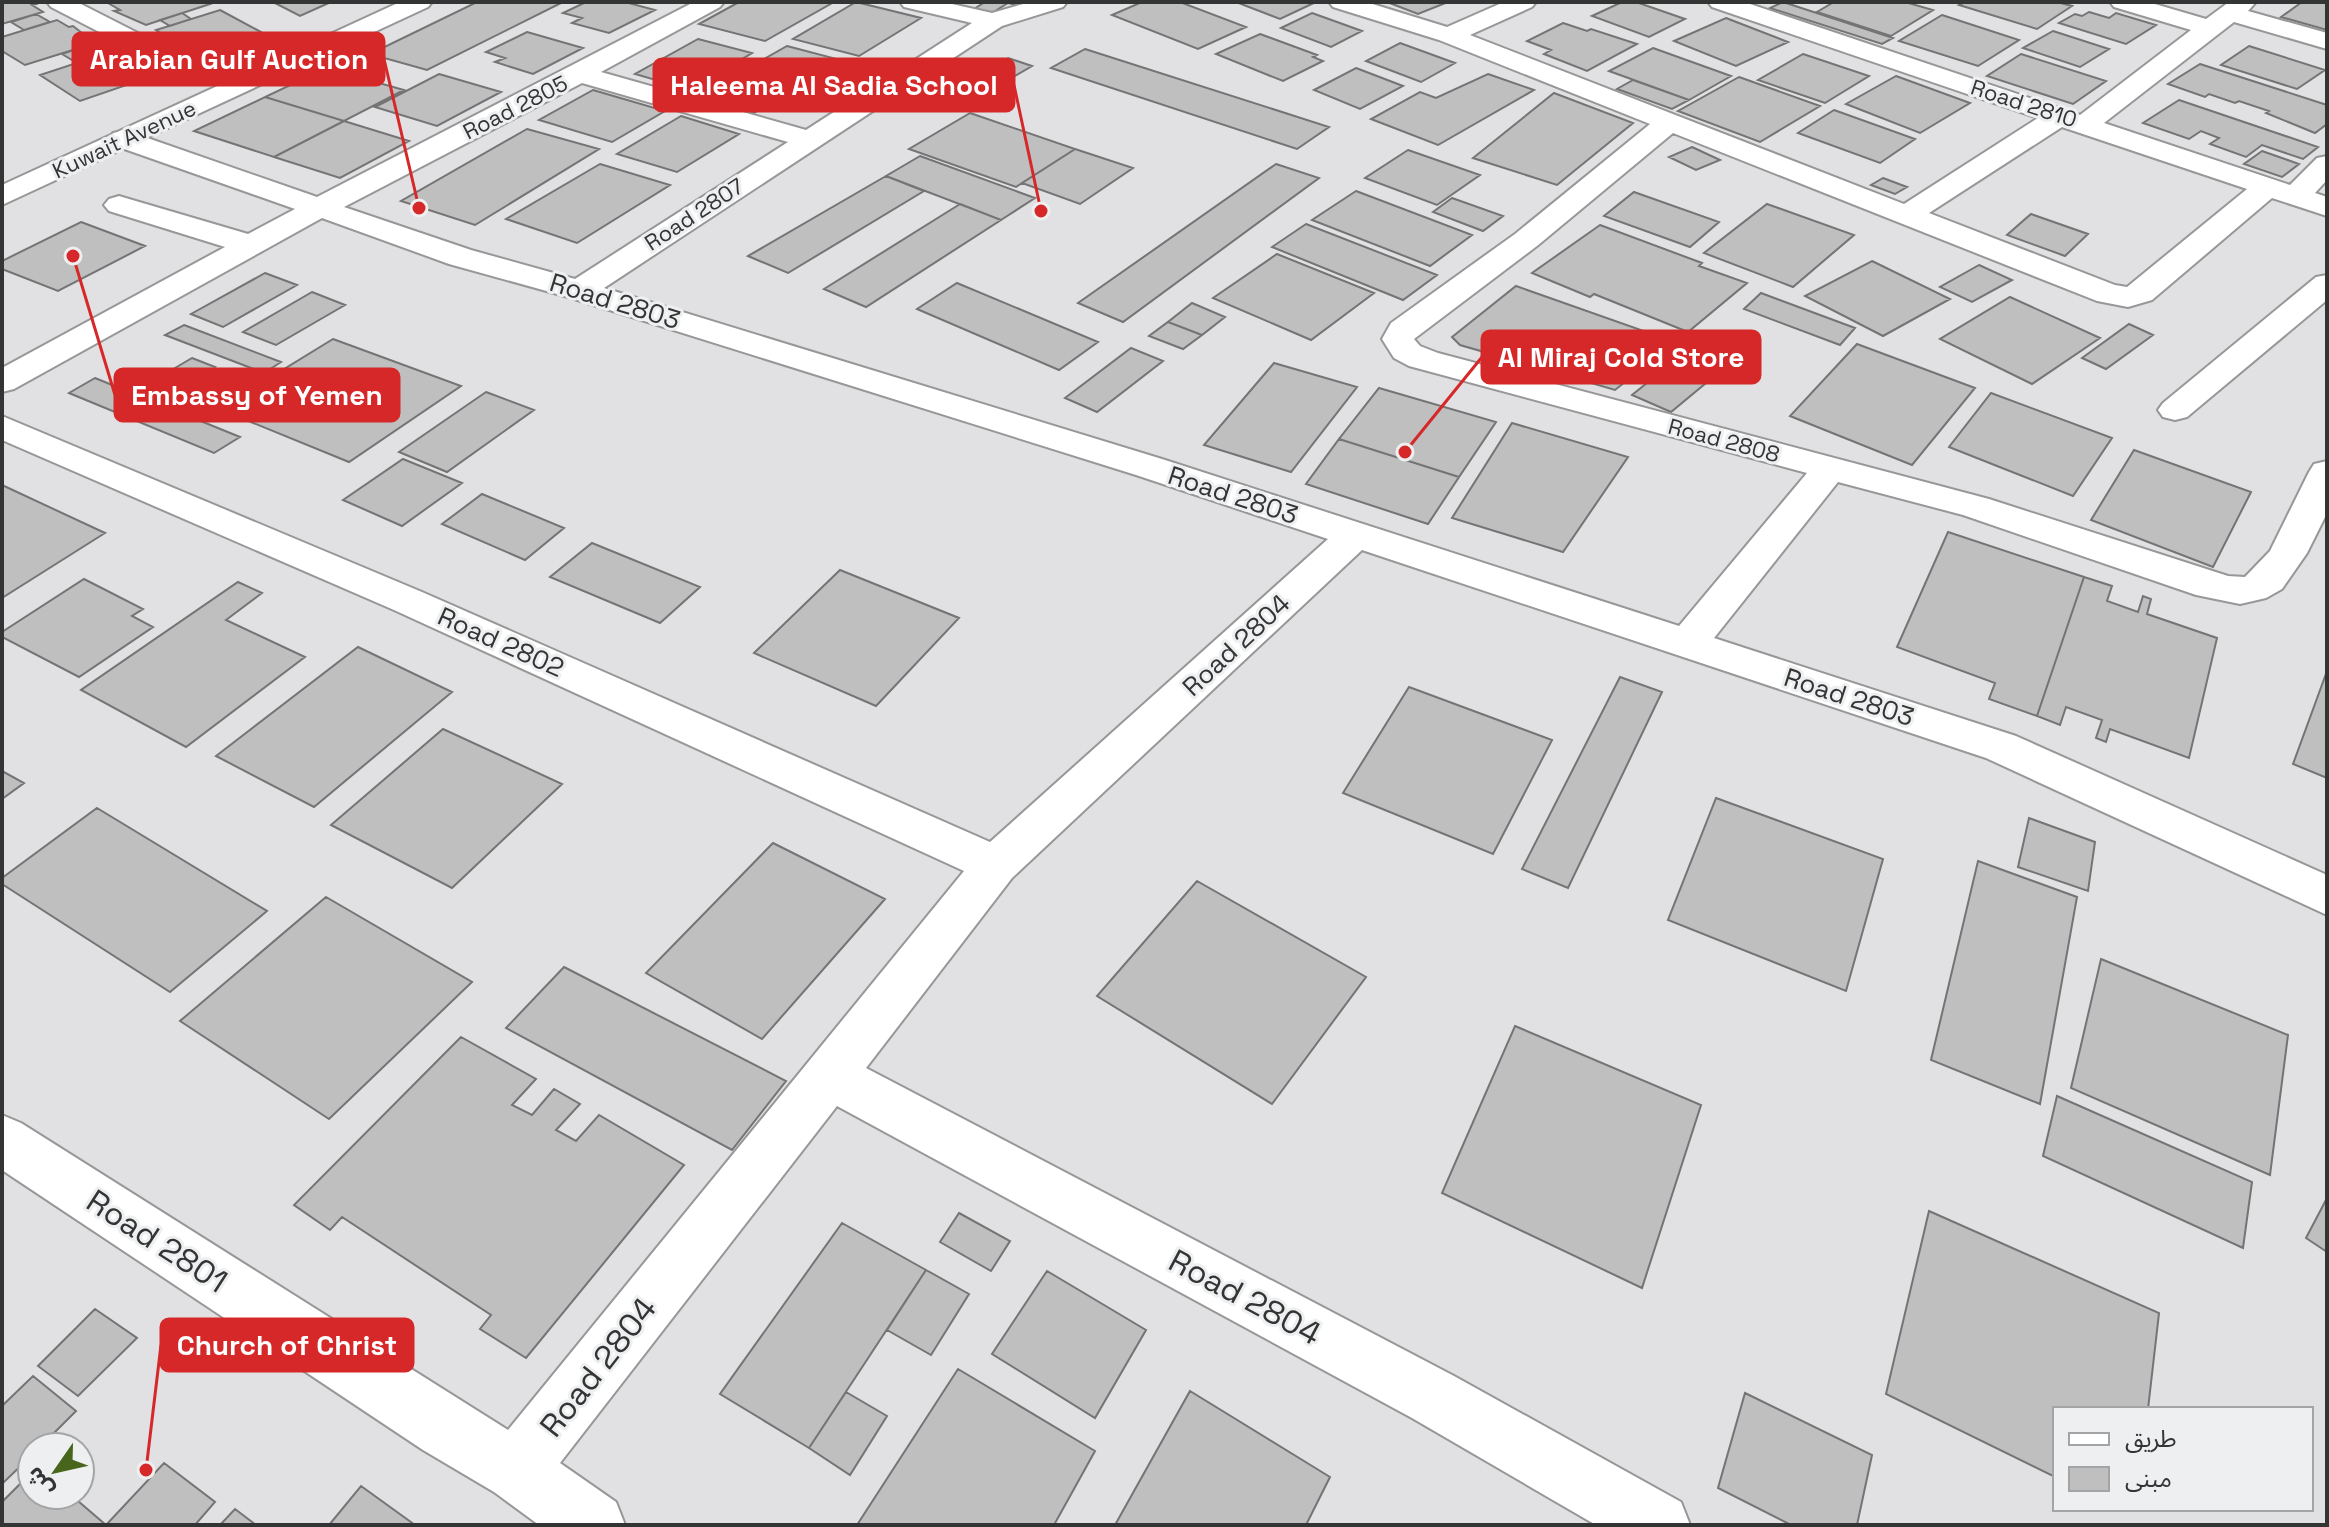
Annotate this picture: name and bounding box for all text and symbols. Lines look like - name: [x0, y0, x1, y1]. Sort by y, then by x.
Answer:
- callout: Arabian Gulf Auction: [73, 33, 384, 85]
- text: Arabian Gulf Auction: [90, 41, 368, 77]
- callout: Haleema Al Sadia School: [654, 59, 1014, 111]
- text: Haleema Al Sadia School: [670, 67, 998, 103]
- street label: Road 2805: [458, 69, 572, 145]
- street label: Road 2810: [1967, 73, 2081, 133]
- street label: Kuwait Avenue: [48, 93, 200, 185]
- street label: Road 2807: [639, 172, 749, 256]
- street label: Road 2803: [546, 265, 684, 337]
- callout: Al Miraj Cold Store: [1482, 331, 1760, 383]
- text: Al Miraj Cold Store: [1498, 339, 1744, 375]
- callout: Embassy of Yemen: [115, 369, 399, 421]
- text: Embassy of Yemen: [131, 377, 383, 413]
- street label: Road 2808: [1665, 412, 1783, 468]
- street label: Road 2803: [1164, 458, 1302, 532]
- street label: Road 2804: [1175, 586, 1297, 704]
- street label: Road 2802: [433, 599, 569, 685]
- street label: Road 2803: [1780, 660, 1918, 734]
- street label: Road 2801: [79, 1181, 235, 1301]
- street label: Road 2804: [1162, 1240, 1328, 1354]
- street label: Road 2804: [531, 1289, 665, 1445]
- callout: Church of Christ: [161, 1319, 413, 1371]
- text: Church of Christ: [177, 1327, 397, 1363]
- legend: [2053, 1407, 2313, 1511]
- text: طريق: [2125, 1423, 2177, 1454]
- north arrow: [16, 1431, 96, 1511]
- text: ش: [19, 1462, 59, 1503]
- text: مبنى: [2125, 1463, 2172, 1494]

